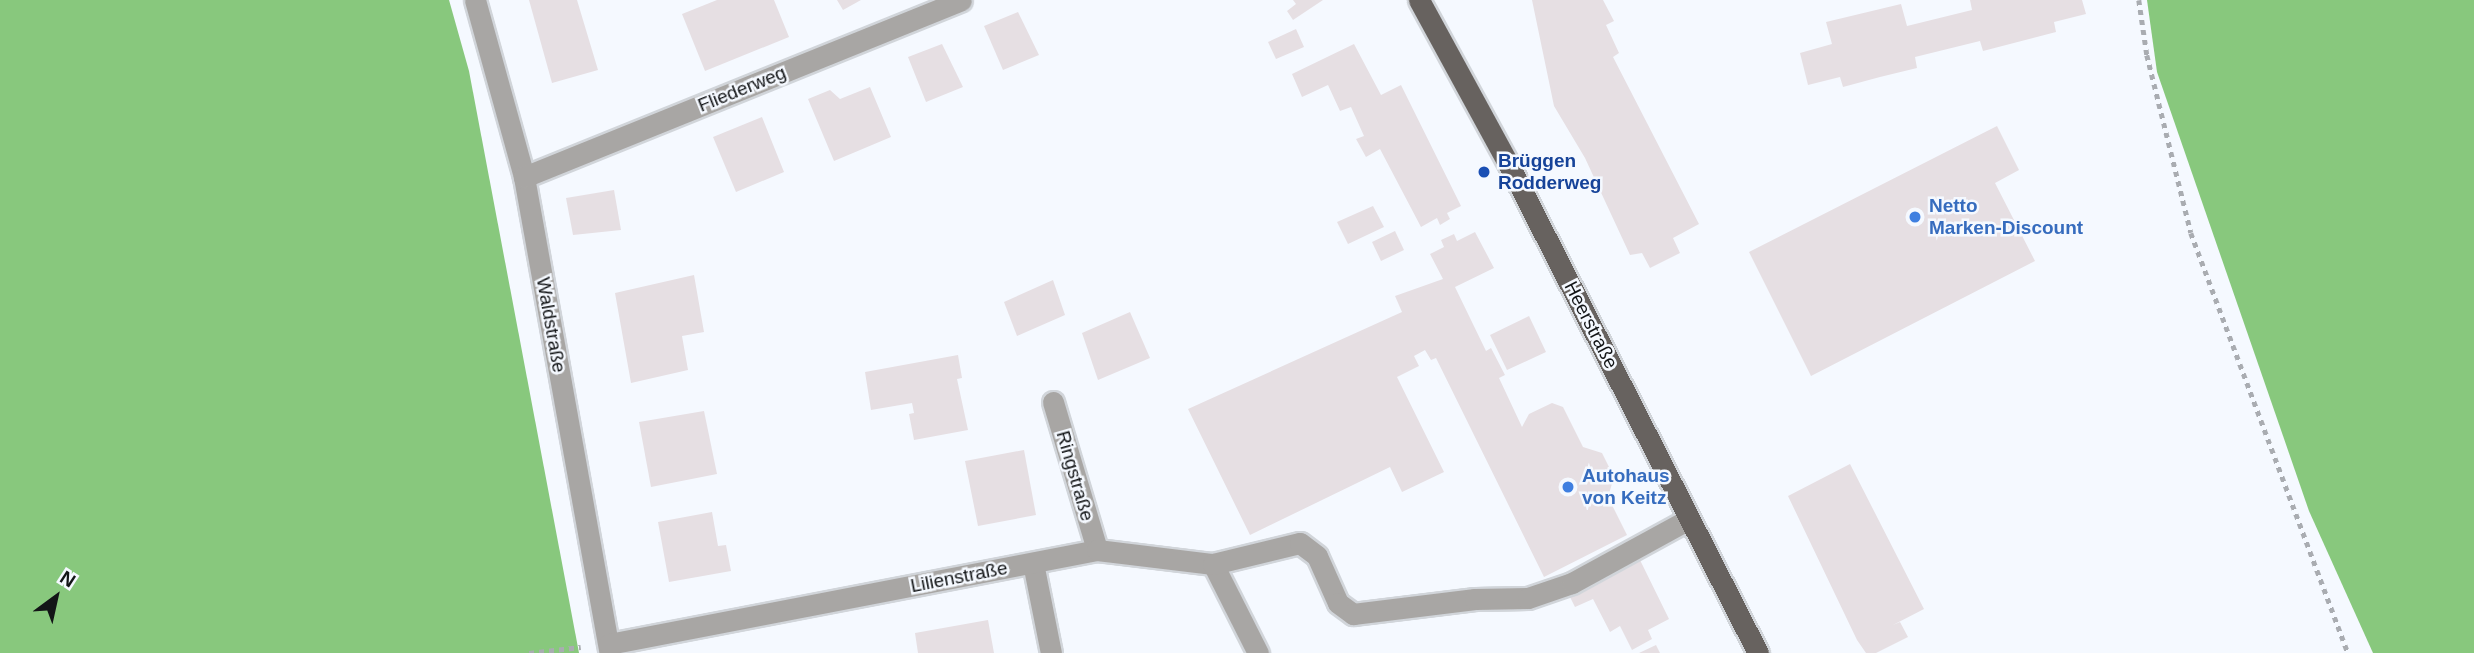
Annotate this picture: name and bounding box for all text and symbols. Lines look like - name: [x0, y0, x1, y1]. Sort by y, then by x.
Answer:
- street label: Fliederweg: [695, 61, 789, 117]
- place label: Brüggen Rodderweg: [1498, 150, 1601, 194]
- marker: Brüggen Rodderweg: [1476, 164, 1492, 180]
- place label: Netto Marken-Discount: [1929, 195, 2083, 239]
- marker: Netto Marken-Discount: [1907, 209, 1923, 225]
- street label: Waldstraße: [531, 276, 571, 374]
- street label: Heerstraße: [1559, 277, 1623, 373]
- street label: Ringstraße: [1051, 428, 1099, 524]
- place label: Autohaus von Keitz: [1582, 465, 1670, 509]
- marker: Autohaus von Keitz: [1560, 479, 1576, 495]
- street label: Lilienstraße: [909, 556, 1009, 598]
- north arrow: [21, 562, 91, 632]
- text: N: [56, 566, 79, 592]

